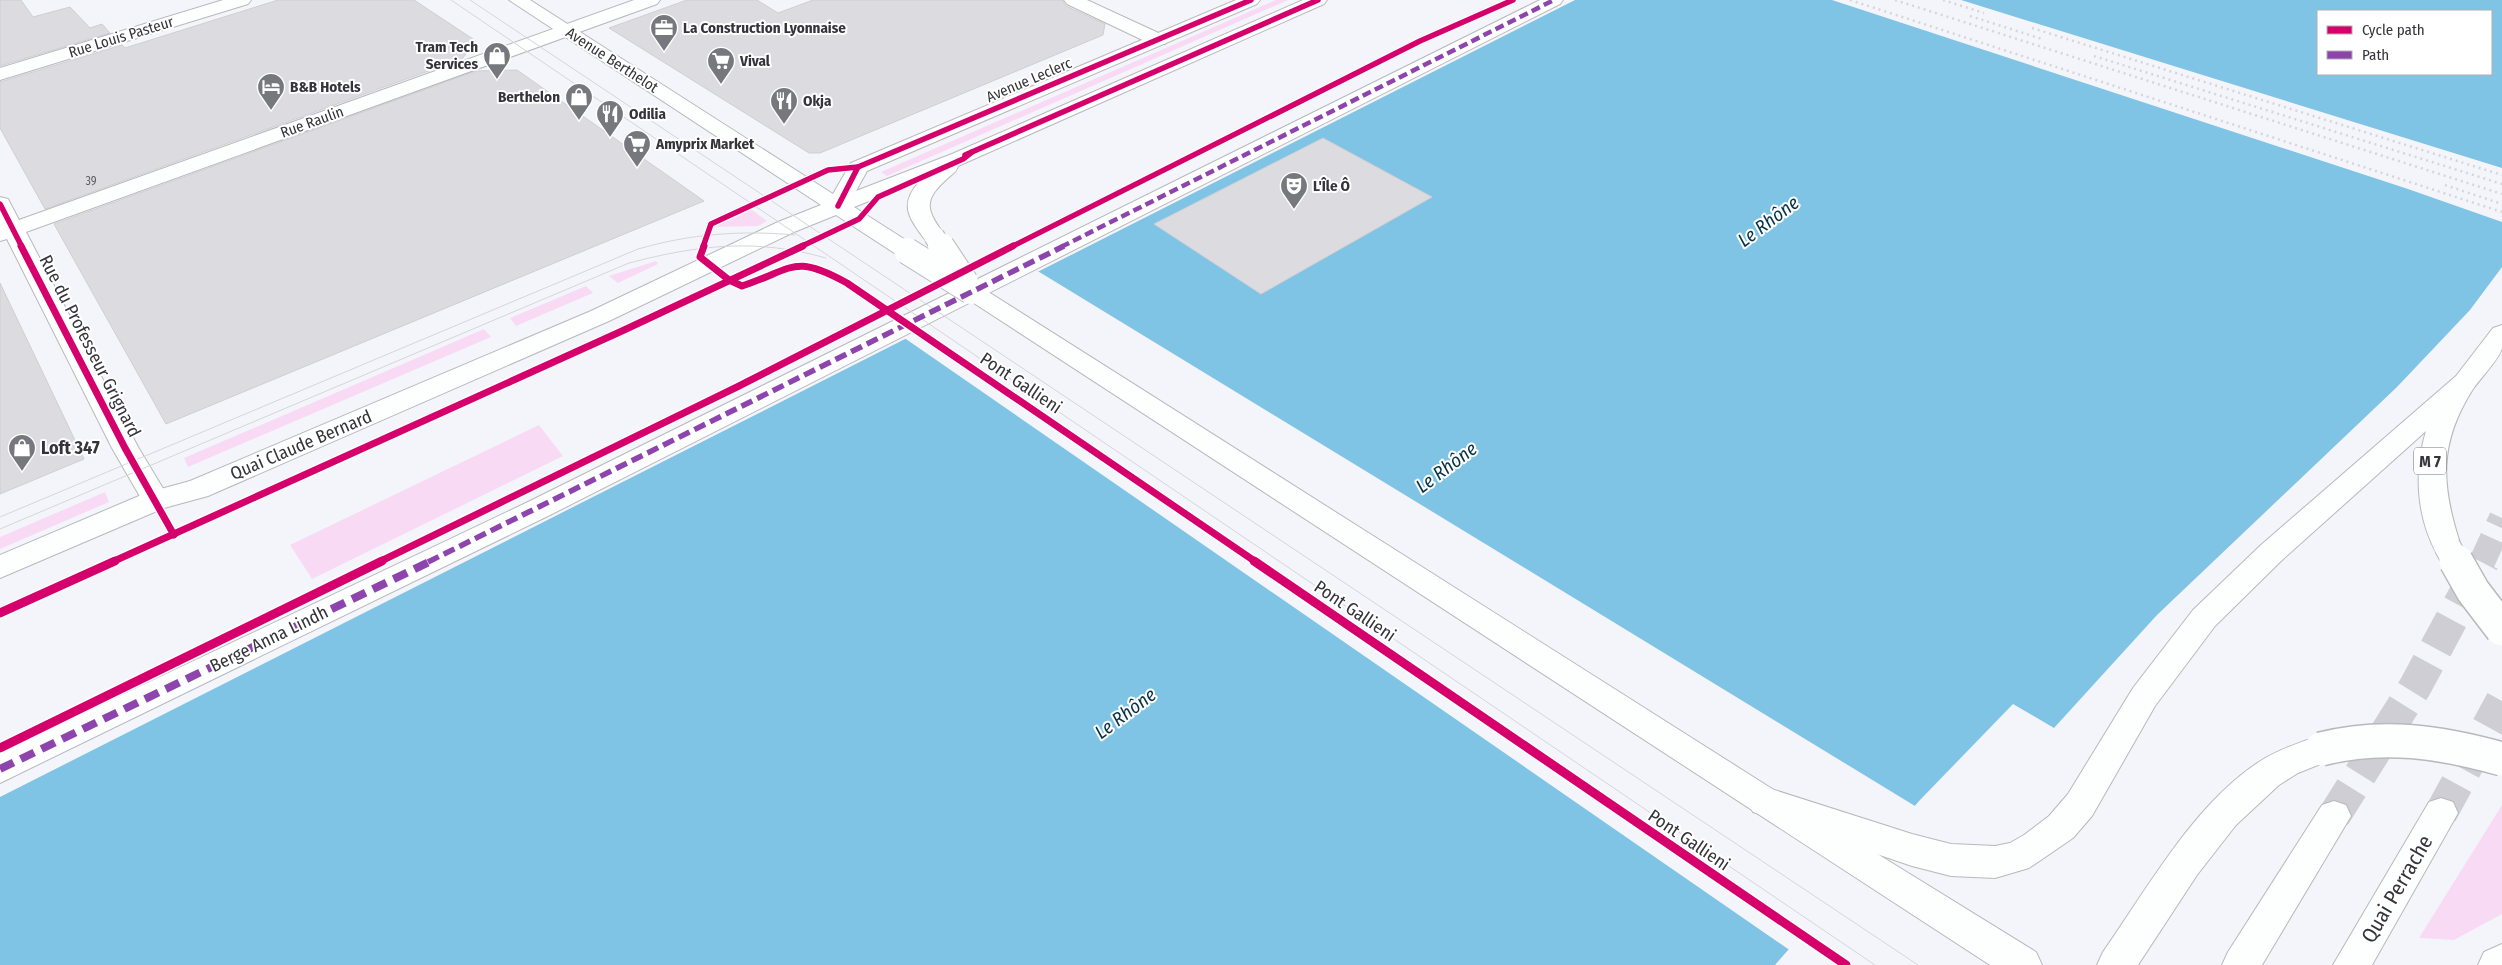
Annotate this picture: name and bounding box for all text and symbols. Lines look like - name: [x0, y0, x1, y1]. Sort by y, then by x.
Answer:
- legend: [2317, 10, 2492, 75]
- street label: Rue Louis Pasteur: [66, 12, 176, 61]
- office icon: La Construction Lyonnaise: [649, 13, 679, 52]
- place label: La Construction Lyonnaise: [683, 19, 846, 37]
- text: Cycle path: [2362, 21, 2425, 39]
- street label: Avenue Berthelot: [562, 23, 662, 97]
- place label: Tram Tech Services: [415, 38, 478, 73]
- shop icon: Tram Tech Services: [482, 41, 512, 80]
- supermarket icon: Vival: [706, 46, 736, 85]
- text: Path: [2362, 46, 2389, 64]
- place label: Vival: [739, 52, 771, 70]
- street label: Avenue Leclerc: [983, 54, 1075, 106]
- hotel icon: B&B Hotels: [256, 72, 286, 111]
- place label: B&B Hotels: [290, 78, 361, 96]
- shop icon: Berthelon: [564, 82, 594, 121]
- restaurant icon: Okja: [769, 86, 799, 125]
- place label: Berthelon: [498, 88, 560, 106]
- place label: Okja: [803, 92, 832, 110]
- restaurant icon: Odilia: [595, 99, 625, 138]
- street label: Rue Raulin: [278, 102, 346, 142]
- place label: Odilia: [629, 105, 666, 123]
- supermarket icon: Amyprix Market: [622, 129, 652, 168]
- place label: Amyprix Market: [655, 135, 755, 153]
- theatre icon: L'Île Ô: [1279, 171, 1309, 210]
- house number: 39: [85, 174, 97, 188]
- place label: L'Île Ô: [1313, 177, 1350, 195]
- water label: Le Rhône: [1733, 191, 1803, 252]
- street label: Rue du Professeur Grignard: [34, 251, 146, 441]
- street label: Pont Gallieni: [976, 348, 1066, 418]
- street label: Quai Claude Bernard: [227, 405, 375, 485]
- shop icon: Loft 347: [7, 433, 37, 472]
- place label: Loft 347: [41, 437, 100, 459]
- water label: Le Rhône: [1411, 437, 1481, 498]
- road number: M 7: [2414, 448, 2446, 474]
- street label: Pont Gallieni: [1310, 576, 1400, 646]
- street label: Berge Anna Lindh: [206, 601, 332, 677]
- water label: Le Rhône: [1090, 683, 1160, 744]
- street label: Pont Gallieni: [1644, 805, 1734, 875]
- street label: Quai Perrache: [2356, 830, 2438, 948]

